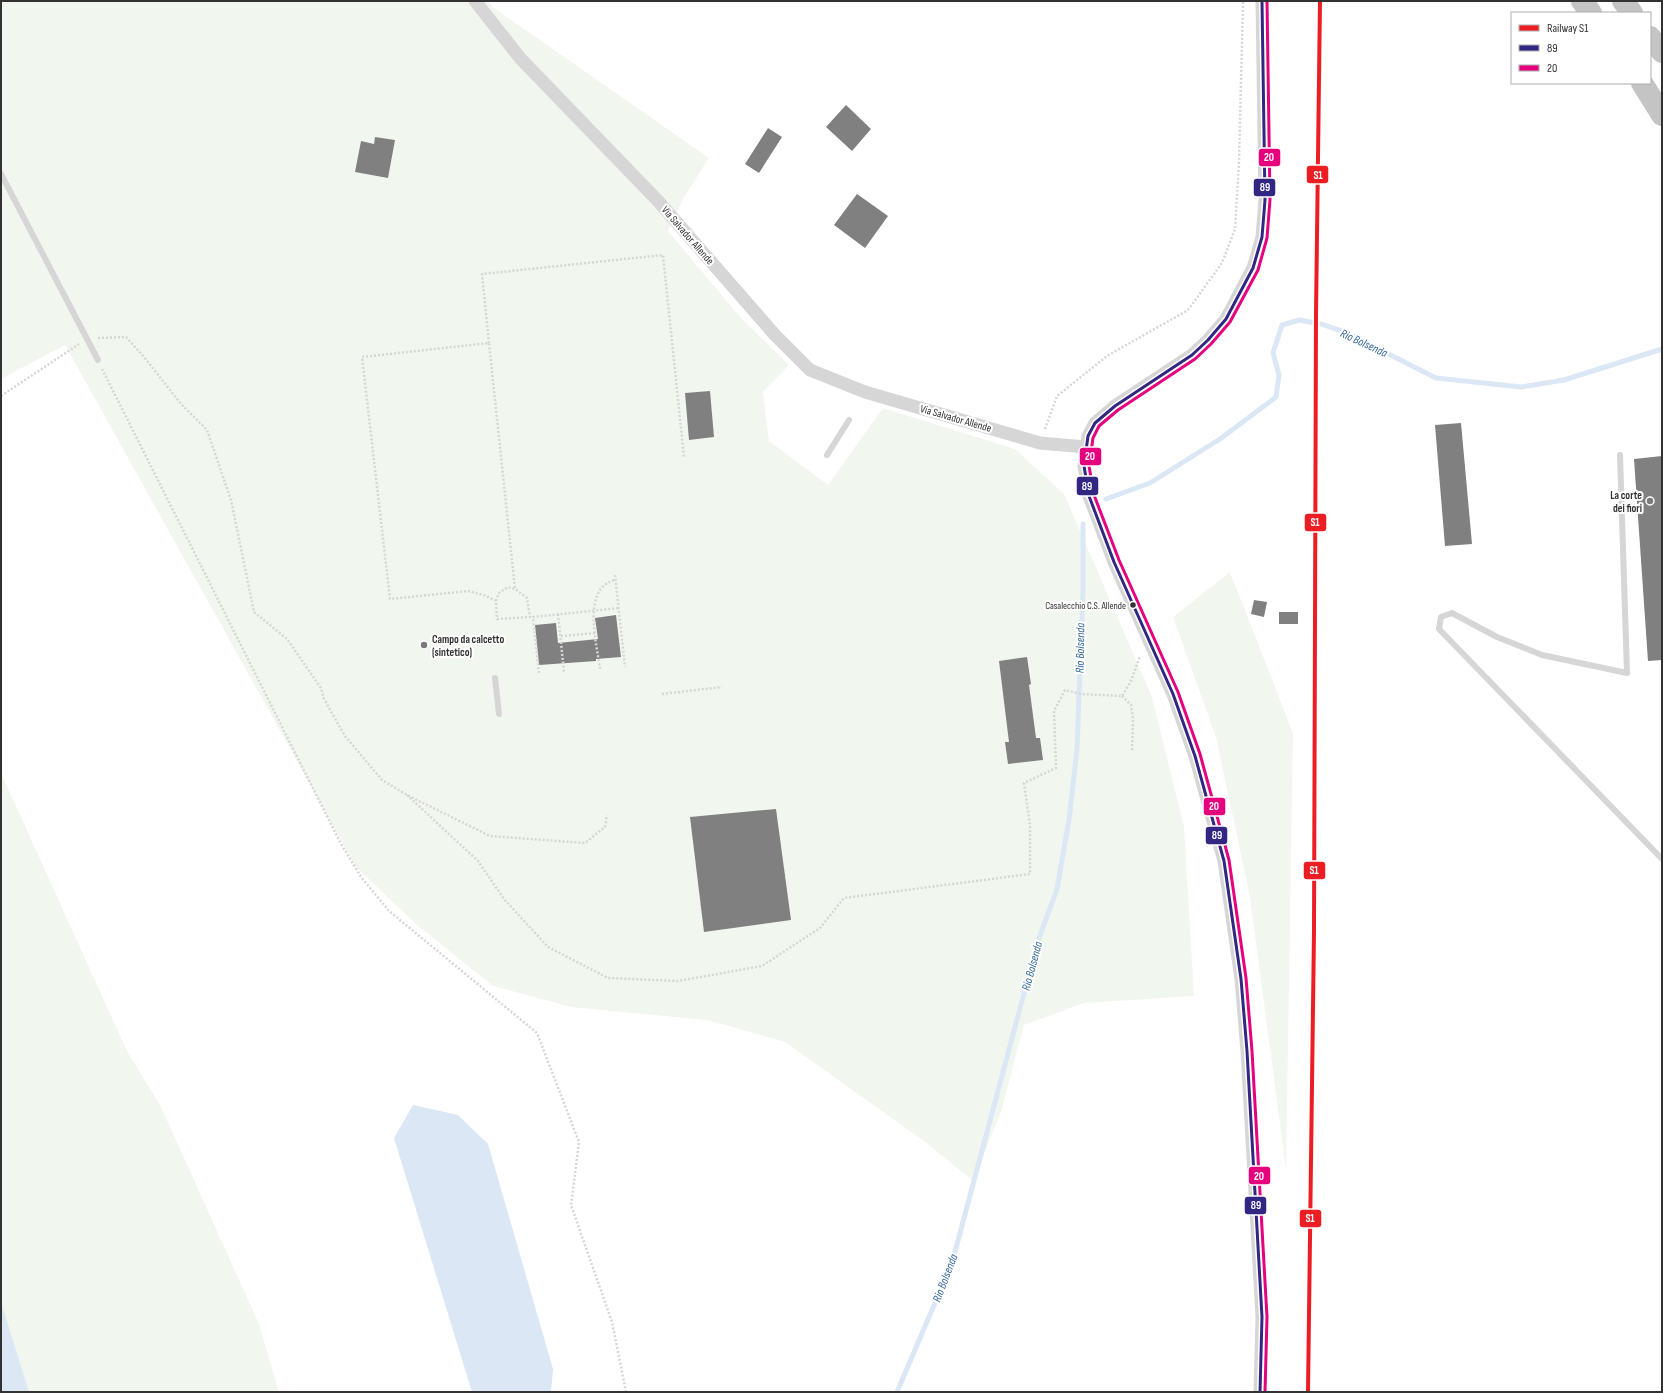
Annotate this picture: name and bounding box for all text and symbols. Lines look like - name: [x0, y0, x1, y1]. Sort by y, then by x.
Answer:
- legend: [1511, 12, 1651, 84]
- text: Railway S1: [1547, 21, 1589, 36]
- text: 89: [1547, 41, 1558, 56]
- text: 20: [1547, 61, 1557, 76]
- line badge: 20: [1258, 148, 1281, 167]
- text: 20: [1264, 151, 1274, 164]
- line badge: S1: [1306, 165, 1329, 184]
- text: S1: [1313, 169, 1323, 182]
- line badge: 89: [1253, 178, 1276, 197]
- text: 89: [1260, 181, 1270, 194]
- street label: Via Salvador Allende: [659, 203, 717, 267]
- water label: Rio Bolsenda: [1338, 326, 1390, 361]
- street label: Via Salvador Allende: [919, 402, 993, 435]
- line badge: 20: [1079, 447, 1102, 466]
- text: 20: [1085, 450, 1095, 463]
- line badge: 89: [1076, 476, 1099, 496]
- text: 89: [1082, 480, 1092, 493]
- place label: La corte dei fiori: [1610, 489, 1642, 515]
- marker: La corte dei fiori: [1645, 496, 1655, 506]
- line badge: S1: [1304, 513, 1327, 532]
- text: S1: [1310, 516, 1320, 529]
- place label: Casalecchio C.S. Allende: [1045, 600, 1126, 612]
- marker: Casalecchio C.S. Allende: [1128, 600, 1138, 610]
- water label: Rio Bolsenda: [1073, 623, 1088, 673]
- place label: Campo da calcetto (sintetico): [432, 633, 504, 659]
- marker: Campo da calcetto (sintetico): [419, 640, 429, 650]
- line badge: 20: [1203, 797, 1226, 816]
- text: 20: [1209, 800, 1219, 813]
- line badge: 89: [1205, 826, 1228, 845]
- text: 89: [1212, 829, 1222, 842]
- line badge: S1: [1303, 861, 1326, 880]
- text: S1: [1309, 864, 1319, 877]
- water label: Rio Bolsenda: [1019, 940, 1046, 992]
- line badge: 20: [1248, 1166, 1271, 1185]
- text: 20: [1254, 1170, 1264, 1183]
- line badge: 89: [1244, 1196, 1267, 1215]
- text: 89: [1251, 1199, 1261, 1212]
- line badge: S1: [1299, 1209, 1322, 1228]
- text: S1: [1305, 1212, 1315, 1225]
- water label: Rio Bolsenda: [929, 1252, 962, 1304]

